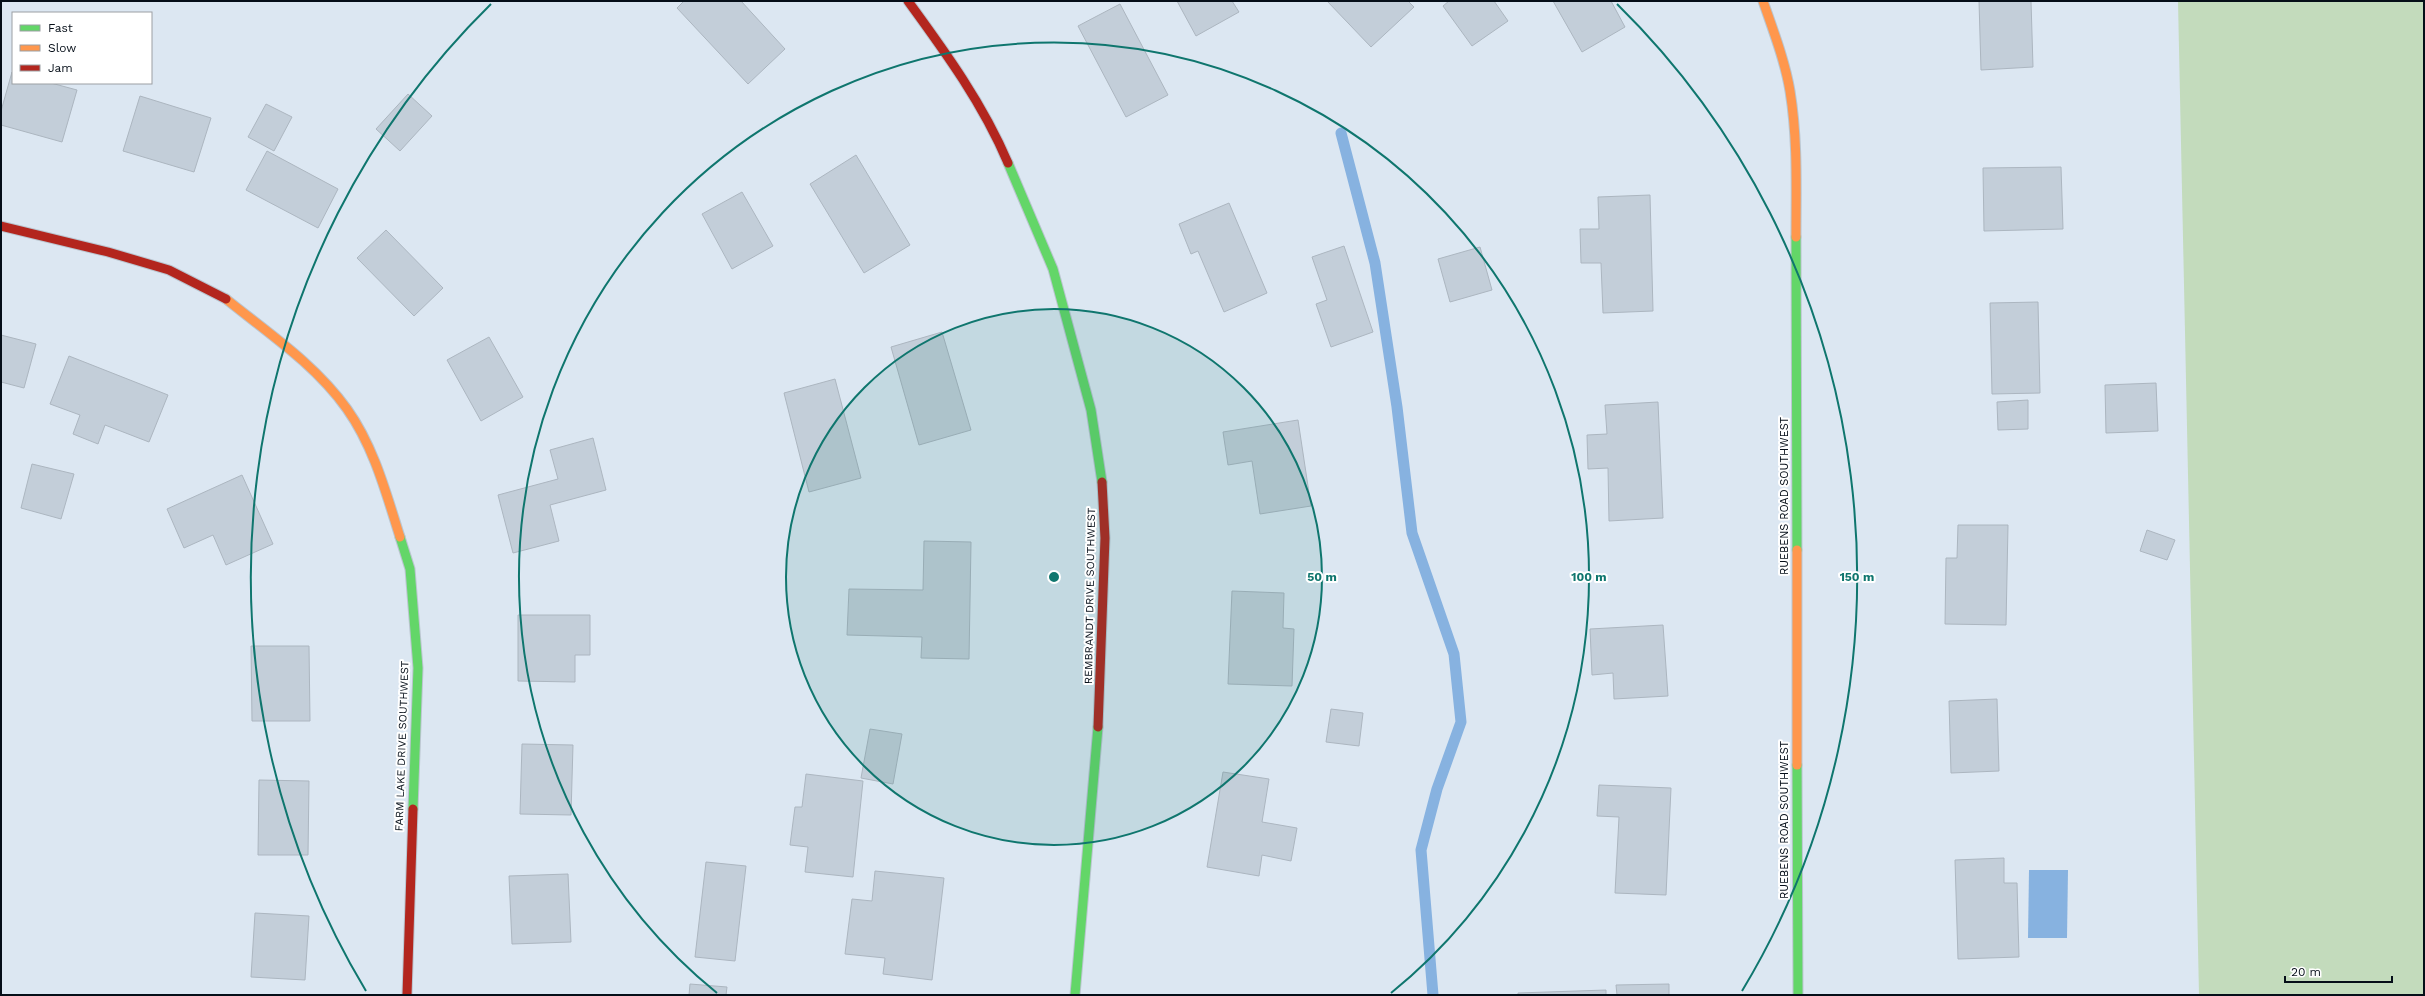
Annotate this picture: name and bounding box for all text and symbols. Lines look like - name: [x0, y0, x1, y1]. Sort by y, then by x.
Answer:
- legend: [12, 12, 152, 84]
- text: Fast: [48, 21, 73, 35]
- text: Slow: [48, 41, 76, 55]
- text: Jam: [48, 61, 73, 75]
- street label: RUEBENS ROAD SOUTHWEST: [1778, 417, 1791, 575]
- street label: REMBRANDT DRIVE SOUTHWEST: [1082, 507, 1098, 684]
- centre of rings: [1047, 570, 1061, 584]
- text: 50 m: [1307, 570, 1337, 584]
- text: 100 m: [1571, 570, 1607, 584]
- text: 150 m: [1840, 570, 1874, 584]
- street label: FARM LAKE DRIVE SOUTHWEST: [393, 660, 411, 831]
- street label: RUEBENS ROAD SOUTHWEST: [1778, 741, 1791, 899]
- scale bar: [2285, 958, 2392, 984]
- text: 20 m: [2291, 965, 2321, 979]

